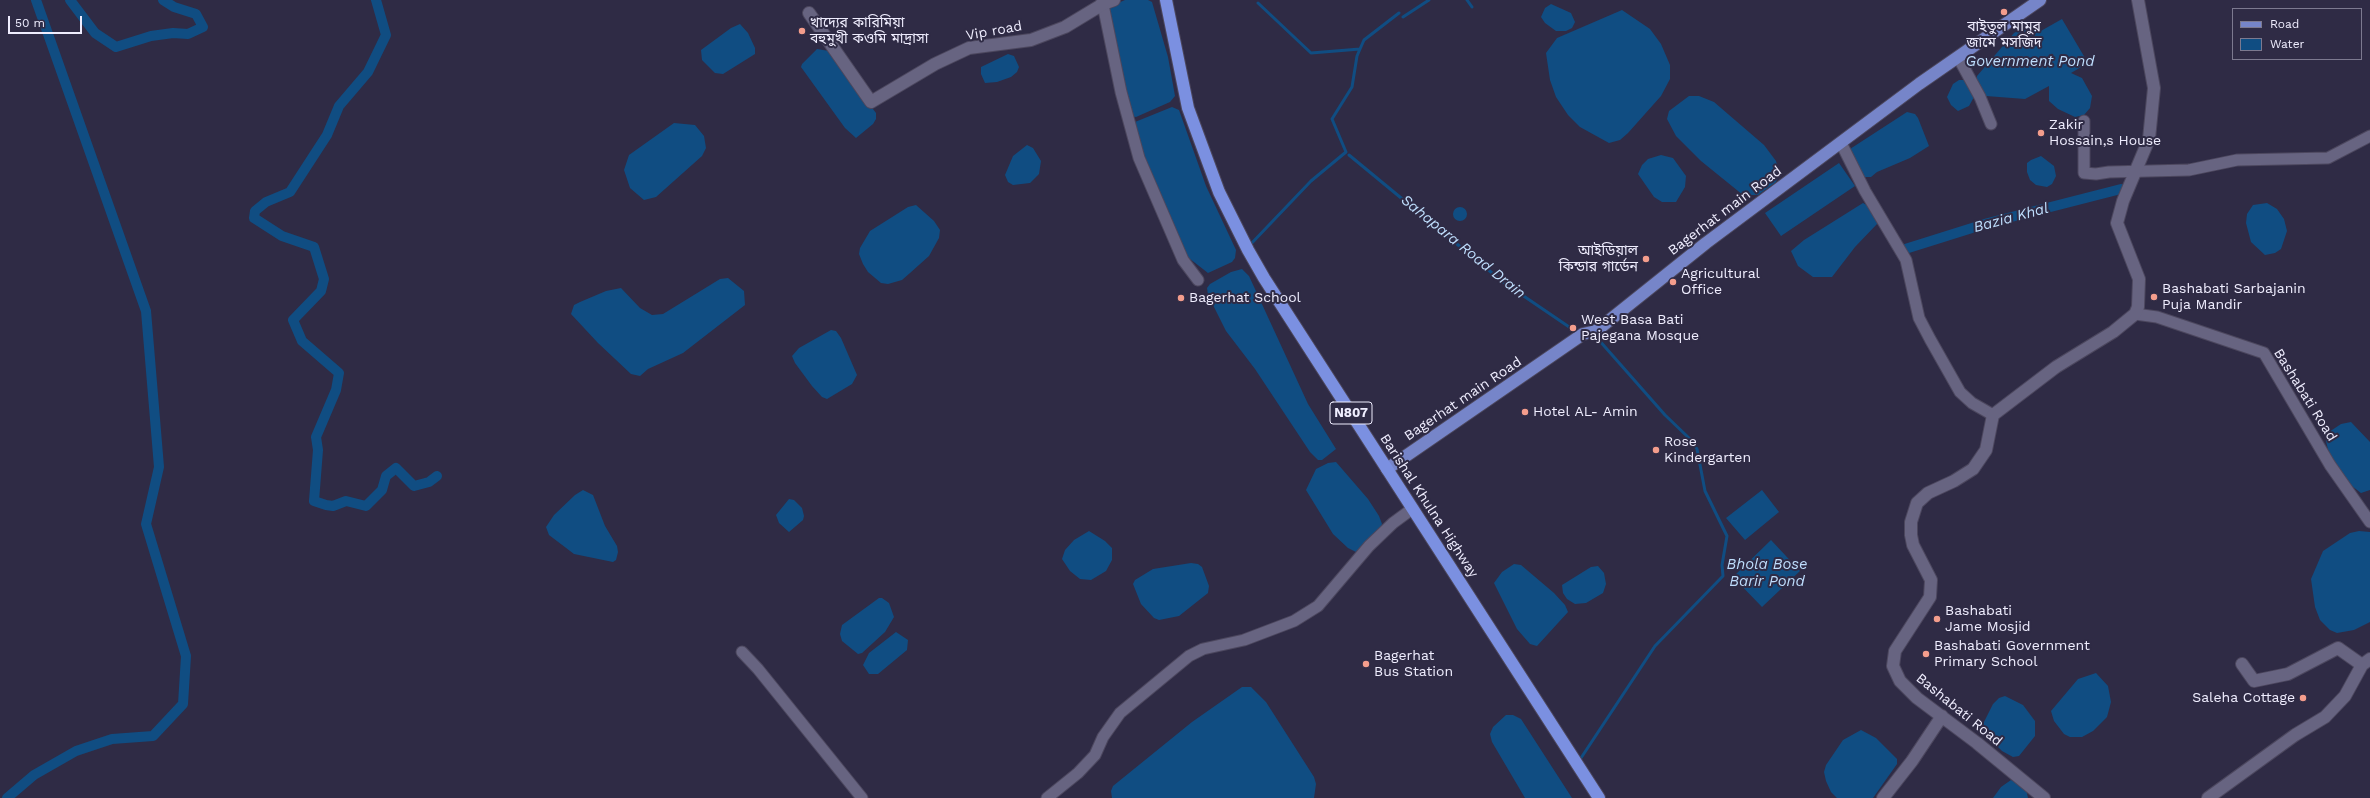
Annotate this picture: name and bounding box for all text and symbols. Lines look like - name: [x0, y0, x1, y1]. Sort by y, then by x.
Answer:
- marker: বাইতুল মামুর জামে মসজিদ: [1999, 7, 2009, 17]
- scale bar: [10, 8, 84, 34]
- legend: [2232, 8, 2362, 60]
- place label: খাদ্যের কারিমিয়া বহুমুখী কওমি মাদ্রাসা: [810, 15, 928, 48]
- text: 50 m: [15, 16, 45, 30]
- text: Road: [2270, 17, 2299, 31]
- street label: Vip road: [965, 18, 1023, 44]
- place label: বাইতুল মামুর জামে মসজিদ: [1966, 19, 2042, 52]
- marker: খাদ্যের কারিমিয়া বহুমুখী কওমি মাদ্রাসা: [797, 26, 807, 36]
- text: Water: [2270, 37, 2304, 51]
- water label: Government Pond: [1966, 53, 2094, 71]
- place label: Zakir Hossain,s House: [2049, 117, 2161, 150]
- marker: Zakir Hossain,s House: [2036, 128, 2046, 138]
- street label: Bagerhat main Road: [1665, 163, 1785, 259]
- water label: Sahapara Road Drain: [1397, 191, 1529, 303]
- water label: Bazia Khal: [1971, 199, 2051, 237]
- place label: আইডিয়াল কিন্ডার গার্ডেন: [1559, 243, 1638, 276]
- marker: আইডিয়াল কিন্ডার গার্ডেন: [1641, 254, 1651, 264]
- place label: Agricultural Office: [1681, 266, 1760, 298]
- marker: Agricultural Office: [1668, 277, 1678, 287]
- place label: Bashabati Sarbajanin Puja Mandir: [2162, 281, 2306, 314]
- place label: Bagerhat School: [1189, 290, 1301, 306]
- marker: Bashabati Sarbajanin Puja Mandir: [2149, 292, 2159, 302]
- marker: Bagerhat School: [1176, 293, 1186, 303]
- place label: West Basa Bati Pajegana Mosque: [1581, 312, 1699, 344]
- marker: West Basa Bati Pajegana Mosque: [1568, 323, 1578, 333]
- street label: Bashabati Road: [2270, 346, 2340, 444]
- street label: Bagerhat main Road: [1401, 353, 1525, 445]
- road number: N807: [1330, 402, 1372, 424]
- place label: Hotel AL- Amin: [1533, 404, 1638, 420]
- marker: Hotel AL- Amin: [1520, 407, 1530, 417]
- street label: Barishal Khulna Highway: [1376, 431, 1482, 581]
- place label: Rose Kindergarten: [1664, 434, 1751, 466]
- marker: Rose Kindergarten: [1651, 445, 1661, 455]
- water label: Bhola Bose Barir Pond: [1727, 556, 1807, 591]
- place label: Bashabati Jame Mosjid: [1945, 603, 2031, 636]
- marker: Bashabati Jame Mosjid: [1932, 614, 1942, 624]
- place label: Bashabati Government Primary School: [1934, 638, 2090, 670]
- place label: Bagerhat Bus Station: [1374, 648, 1453, 680]
- marker: Bashabati Government Primary School: [1921, 649, 1931, 659]
- marker: Bagerhat Bus Station: [1361, 659, 1371, 669]
- street label: Bashabati Road: [1913, 670, 2005, 750]
- place label: Saleha Cottage: [2192, 690, 2295, 706]
- marker: Saleha Cottage: [2298, 693, 2308, 703]

